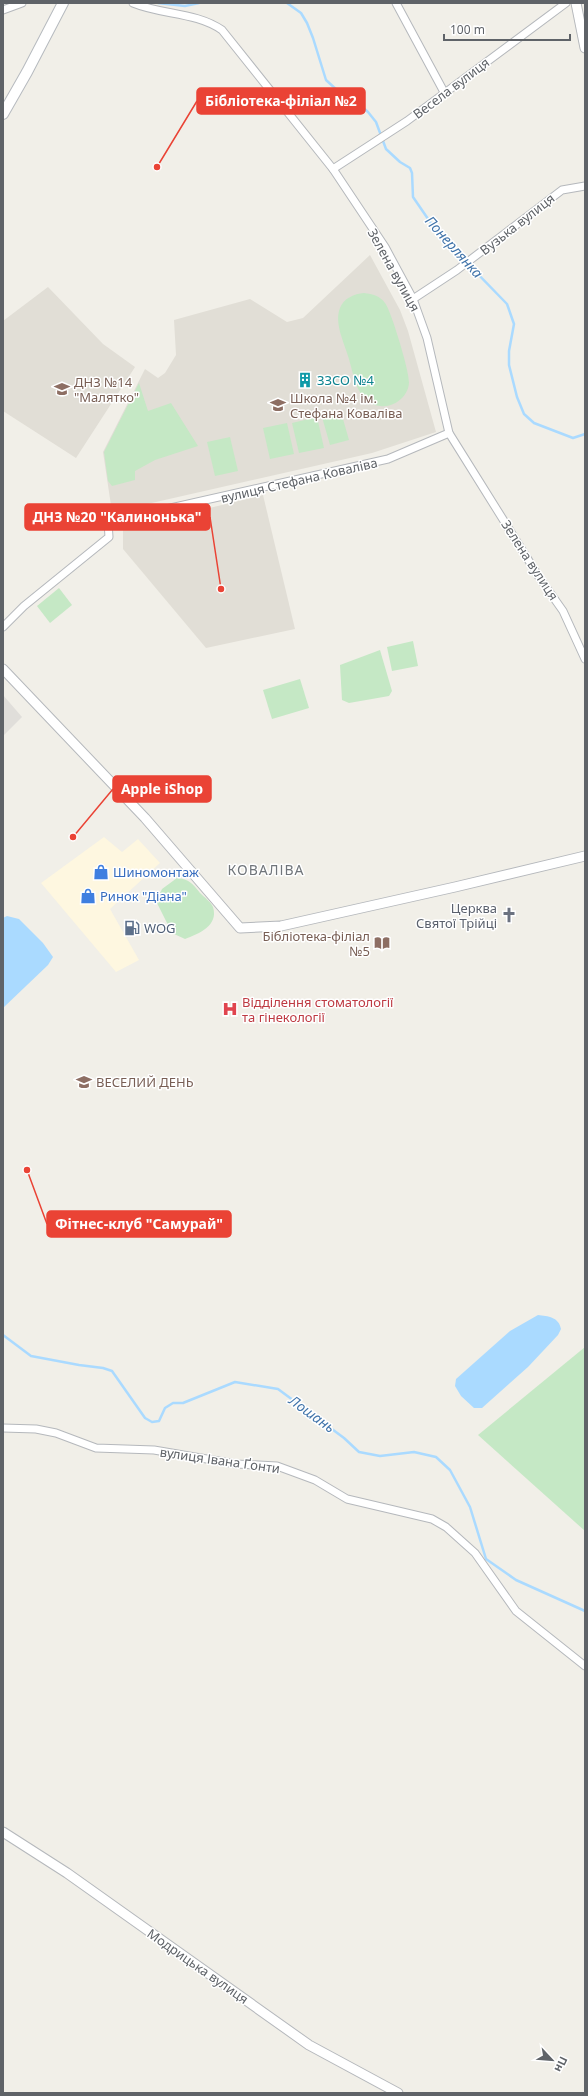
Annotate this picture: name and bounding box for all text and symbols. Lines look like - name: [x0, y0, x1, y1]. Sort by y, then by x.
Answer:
- scale bar: [444, 16, 570, 42]
- text: 100 m: [450, 21, 485, 38]
- street label: Весела вулиця: [409, 53, 493, 123]
- callout: Бібліотека-філіал №2: [197, 88, 365, 114]
- text: Бібліотека-філіал №2: [205, 91, 357, 110]
- street label: Вузька вулиця: [476, 189, 558, 259]
- water label: Понерлянка: [421, 211, 488, 282]
- street label: Зелена вулиця: [364, 225, 424, 315]
- building icon: ЗЗСО №4: [296, 371, 314, 389]
- place label: ЗЗСО №4: [317, 371, 375, 389]
- place label: ДНЗ №14 "Малятко": [74, 373, 139, 406]
- school or university icon: ДНЗ №14 "Малятко": [53, 380, 71, 398]
- place label: Школа №4 ім. Стефана Коваліва: [290, 389, 403, 422]
- school or university icon: Школа №4 ім. Стефана Коваліва: [269, 396, 287, 414]
- street label: вулиця Стефана Коваліва: [219, 453, 379, 507]
- callout: ДНЗ №20 "Калинонька": [25, 504, 210, 530]
- text: ДНЗ №20 "Калинонька": [33, 507, 202, 526]
- street label: Зелена вулиця: [497, 516, 563, 604]
- callout: Apple iShop: [113, 776, 211, 802]
- text: Apple iShop: [121, 779, 203, 798]
- district label: КОВАЛІВА: [228, 860, 304, 879]
- shop icon: Шиномонтаж: [92, 863, 110, 881]
- place label: Шиномонтаж: [113, 863, 199, 881]
- shop icon: Ринок "Діана": [79, 887, 97, 905]
- place label: Ринок "Діана": [100, 887, 187, 905]
- place label: Церква Святої Трійці: [416, 899, 497, 932]
- church icon: Церква Святої Трійці: [500, 906, 518, 924]
- fuel station icon: WOG: [123, 919, 141, 937]
- place label: WOG: [144, 919, 176, 937]
- place label: Бібліотека-філіал №5: [262, 927, 370, 960]
- library icon: Бібліотека-філіал №5: [373, 934, 391, 952]
- place label: Відділення стоматології та гінекології: [242, 993, 394, 1026]
- hospital icon: Відділення стоматології та гінекології: [221, 1000, 239, 1018]
- school or university icon: ВЕСЕЛИЙ ДЕНЬ: [75, 1073, 93, 1091]
- place label: ВЕСЕЛИЙ ДЕНЬ: [96, 1073, 194, 1091]
- callout: Фітнес-клуб "Самурай": [47, 1211, 231, 1237]
- text: Фітнес-клуб "Самурай": [55, 1214, 223, 1233]
- water label: Лошань: [285, 1390, 339, 1437]
- street label: вулиця Івана Ґонти: [159, 1443, 281, 1477]
- street label: Модрицька вулиця: [144, 1924, 252, 2008]
- north arrow: [532, 2040, 572, 2080]
- text: Пн: [551, 2054, 572, 2075]

